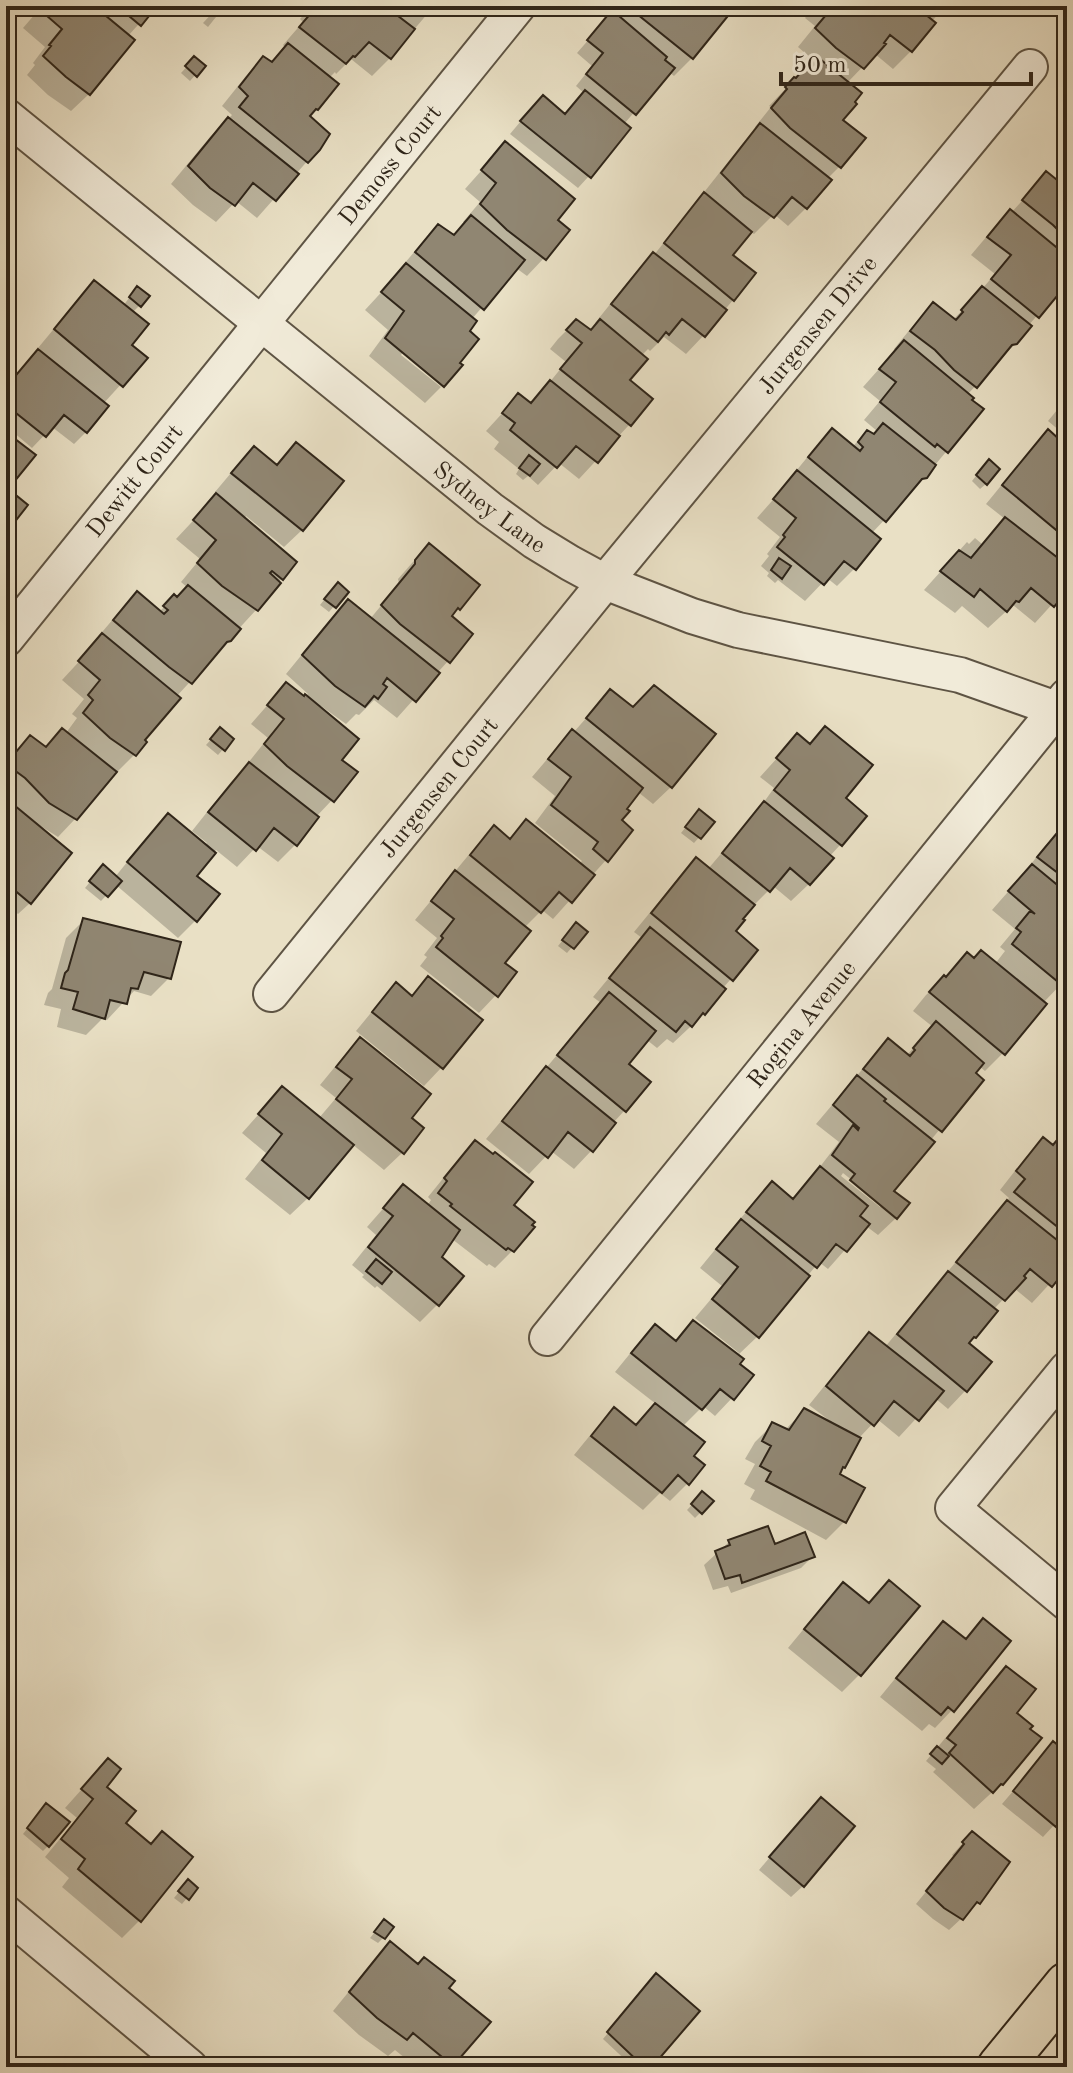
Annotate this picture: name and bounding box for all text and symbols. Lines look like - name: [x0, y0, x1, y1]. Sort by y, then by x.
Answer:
- scale bar: [781, 36, 1031, 86]
- text: 50 m: [793, 54, 847, 78]
- street label: Demoss Court: [335, 101, 447, 231]
- street label: Jurgensen Drive: [755, 252, 883, 400]
- street label: Dewitt Court: [83, 421, 188, 543]
- street label: Sydney Lane: [428, 458, 549, 559]
- street label: Jurgensen Court: [376, 714, 504, 863]
- street label: Rogina Avenue: [744, 957, 861, 1094]

